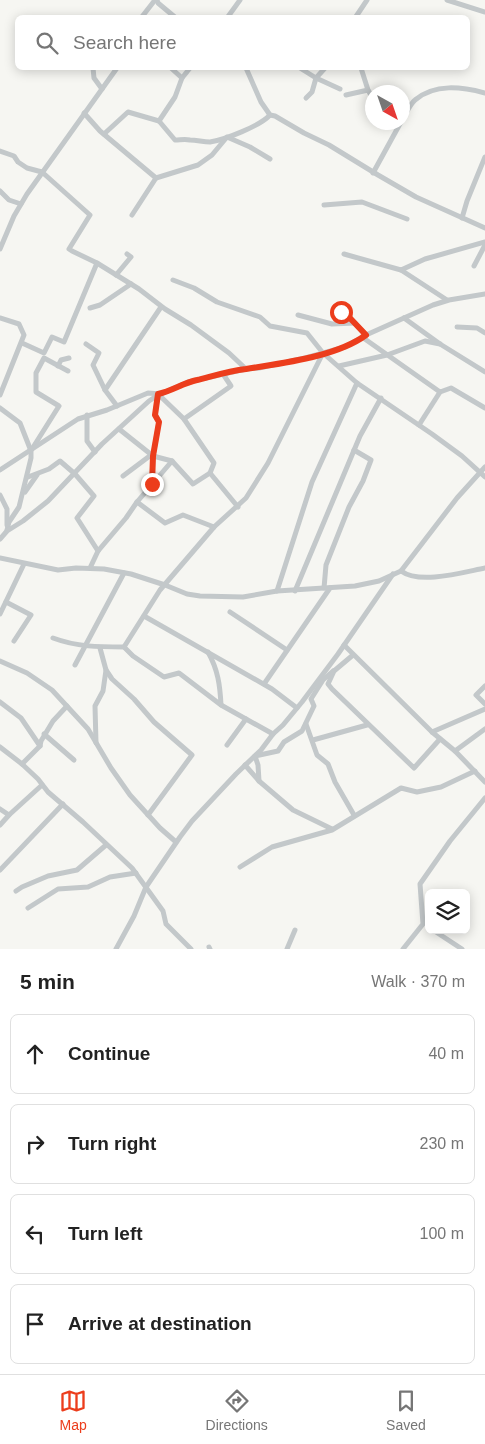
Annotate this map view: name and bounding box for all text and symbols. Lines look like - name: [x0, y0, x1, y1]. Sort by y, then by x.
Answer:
- search box: [15, 15, 470, 70]
- icon: search: [33, 29, 61, 57]
- text: Search here: [73, 32, 177, 53]
- north arrow: [365, 85, 410, 130]
- route start: [330, 301, 353, 324]
- route end: [141, 473, 164, 496]
- map controls: [425, 889, 470, 934]
- button: layers: [425, 889, 470, 934]
- text: 5 min: [20, 970, 75, 993]
- text: Walk · 370 m: [371, 973, 465, 990]
- icon: ahead: [21, 1040, 49, 1068]
- text: Continue: [68, 1043, 150, 1064]
- text: 40 m: [428, 1045, 464, 1062]
- icon: right: [21, 1130, 49, 1158]
- text: Turn right: [68, 1133, 156, 1154]
- text: 230 m: [420, 1135, 464, 1152]
- icon: left: [21, 1220, 49, 1248]
- text: Turn left: [68, 1223, 143, 1244]
- text: 100 m: [420, 1225, 464, 1242]
- icon: arrive: [21, 1310, 49, 1338]
- text: Arrive at destination: [68, 1313, 252, 1334]
- tab: Map: [59, 1387, 87, 1433]
- tab: Directions: [206, 1387, 268, 1433]
- tab: Saved: [386, 1387, 426, 1433]

